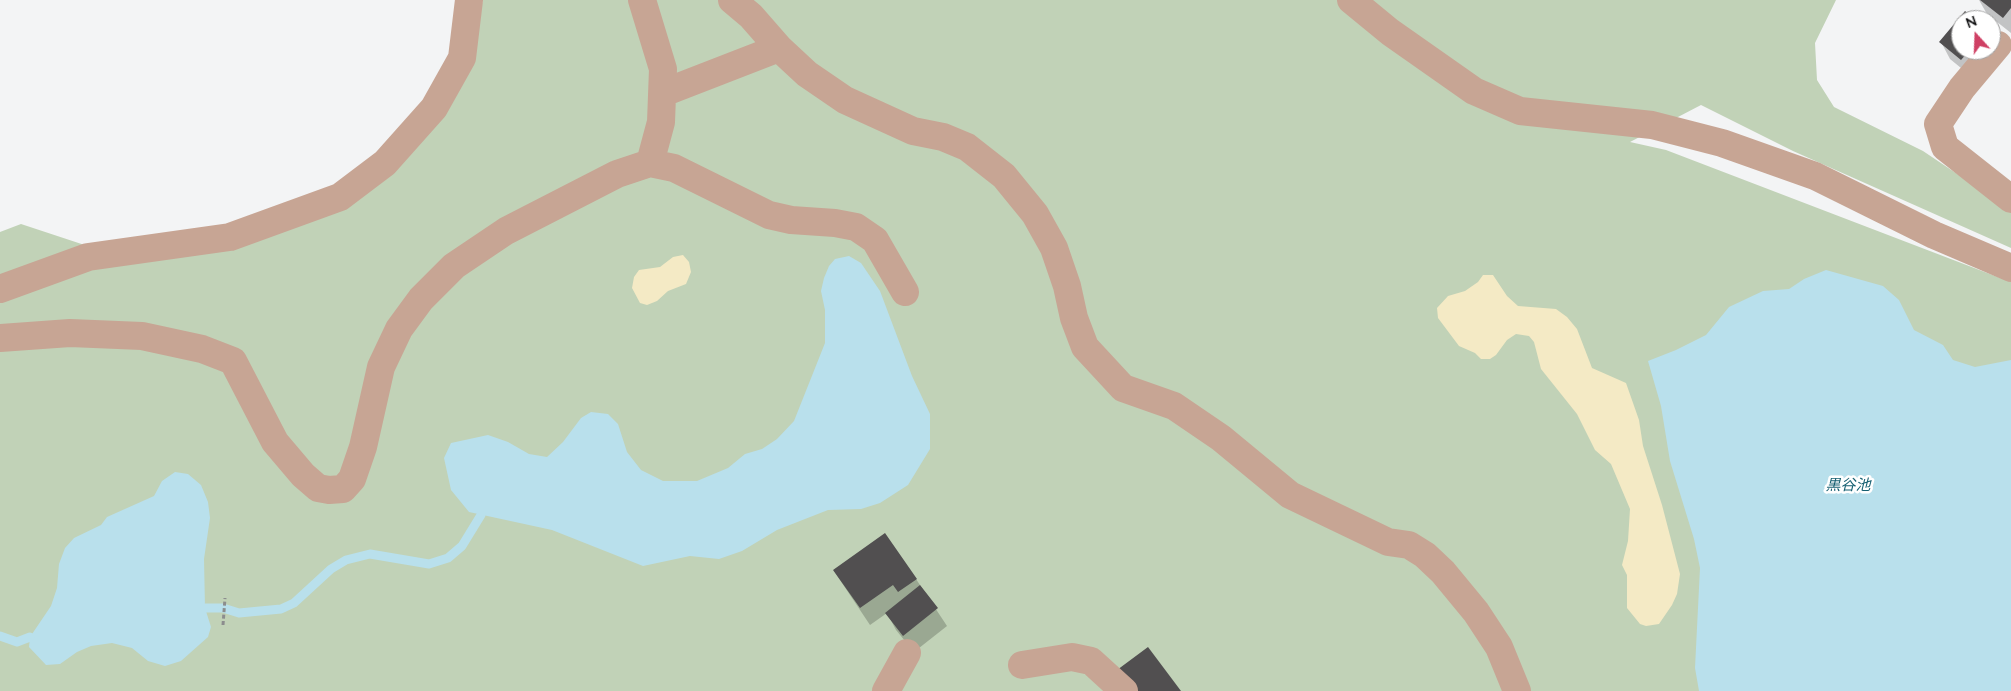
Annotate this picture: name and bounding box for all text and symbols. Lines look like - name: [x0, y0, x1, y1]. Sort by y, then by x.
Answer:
- north arrow: [1951, 10, 2001, 60]
- text: N: [1963, 12, 1979, 32]
- water label: 黒谷池: [1826, 476, 1870, 494]

